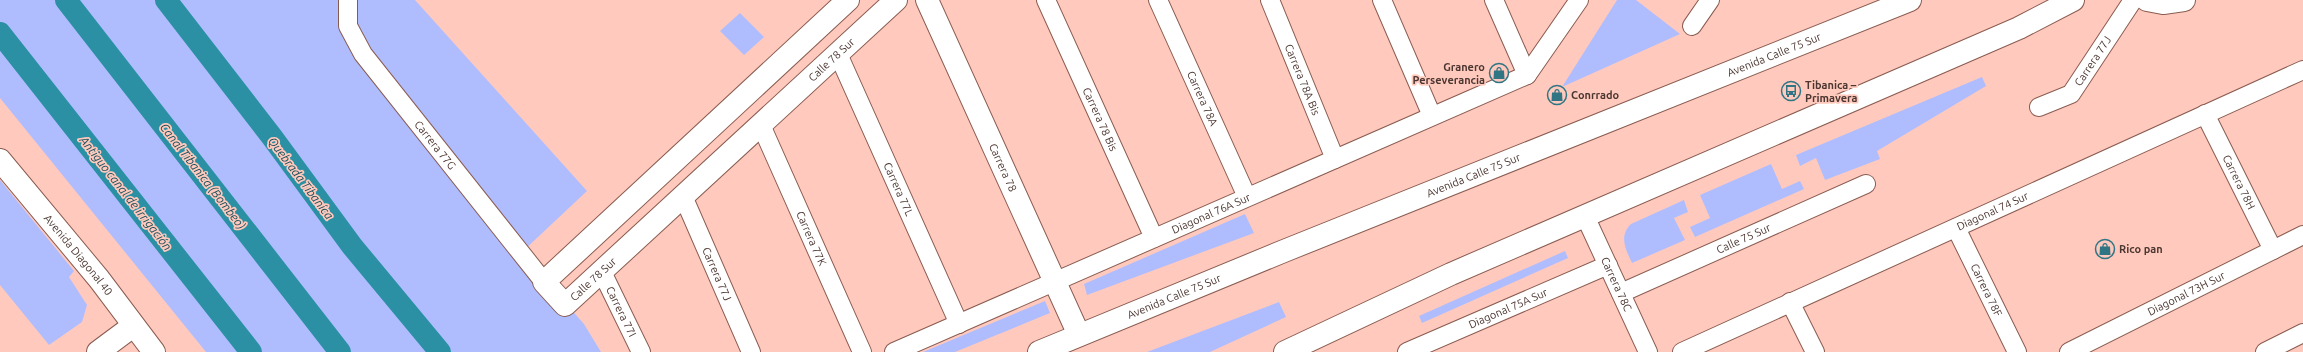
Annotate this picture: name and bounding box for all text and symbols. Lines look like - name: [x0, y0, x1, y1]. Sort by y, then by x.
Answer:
- street label: Avenida Calle 75 Sur: [1725, 30, 1824, 79]
- street label: Carrera 77J: [2072, 34, 2113, 88]
- street label: Calle 78 Sur: [806, 35, 857, 84]
- street label: Carrera 78A Bis: [1283, 42, 1323, 117]
- place label: Granero Perseverancia: [1412, 61, 1485, 86]
- shop icon: Granero Perseverancia: [1488, 62, 1510, 84]
- street label: Carrera 78A: [1185, 69, 1220, 128]
- place label: Tibanica – Primavera: [1805, 79, 1857, 104]
- bus stop icon: Tibanica – Primavera: [1780, 80, 1802, 102]
- shop icon: Conrrado: [1546, 84, 1568, 106]
- street label: Carrera 78 Bis: [1080, 86, 1120, 153]
- place label: Conrrado: [1571, 89, 1620, 101]
- street label: Carrera 77G: [412, 118, 458, 172]
- water label: Canal Tibanica (Bombeo): [157, 121, 248, 232]
- water label: Antiguo canal de irrigación: [77, 133, 175, 253]
- water label: Quebrada Tibaníca: [266, 134, 336, 222]
- street label: Carrera 78: [987, 142, 1019, 194]
- street label: Avenida Calle 75 Sur: [1425, 151, 1523, 199]
- street label: Carrera 78H: [2220, 153, 2258, 211]
- street label: Carrera 77L: [881, 160, 916, 218]
- street label: Diagonal 74 Sur: [1955, 189, 2031, 232]
- street label: Diagonal 76A Sur: [1170, 191, 1253, 236]
- street label: Carrera 77K: [794, 209, 829, 268]
- street label: Avenida Diagonal 40: [42, 212, 115, 297]
- street label: Calle 75 Sur: [1714, 221, 1773, 256]
- shop icon: Rico pan: [2094, 238, 2116, 260]
- place label: Rico pan: [2119, 243, 2163, 255]
- street label: Carrera 77J: [700, 245, 734, 302]
- street label: Calle 78 Sur: [568, 254, 619, 303]
- street label: Carrera 78C: [1599, 255, 1634, 313]
- street label: Carrera 78F: [1968, 261, 2005, 319]
- street label: Diagonal 73H Sur: [2145, 269, 2228, 318]
- street label: Avenida Calle 75 Sur: [1125, 271, 1223, 321]
- street label: Carrera 77I: [604, 284, 639, 339]
- street label: Diagonal 75A Sur: [1467, 286, 1550, 331]

